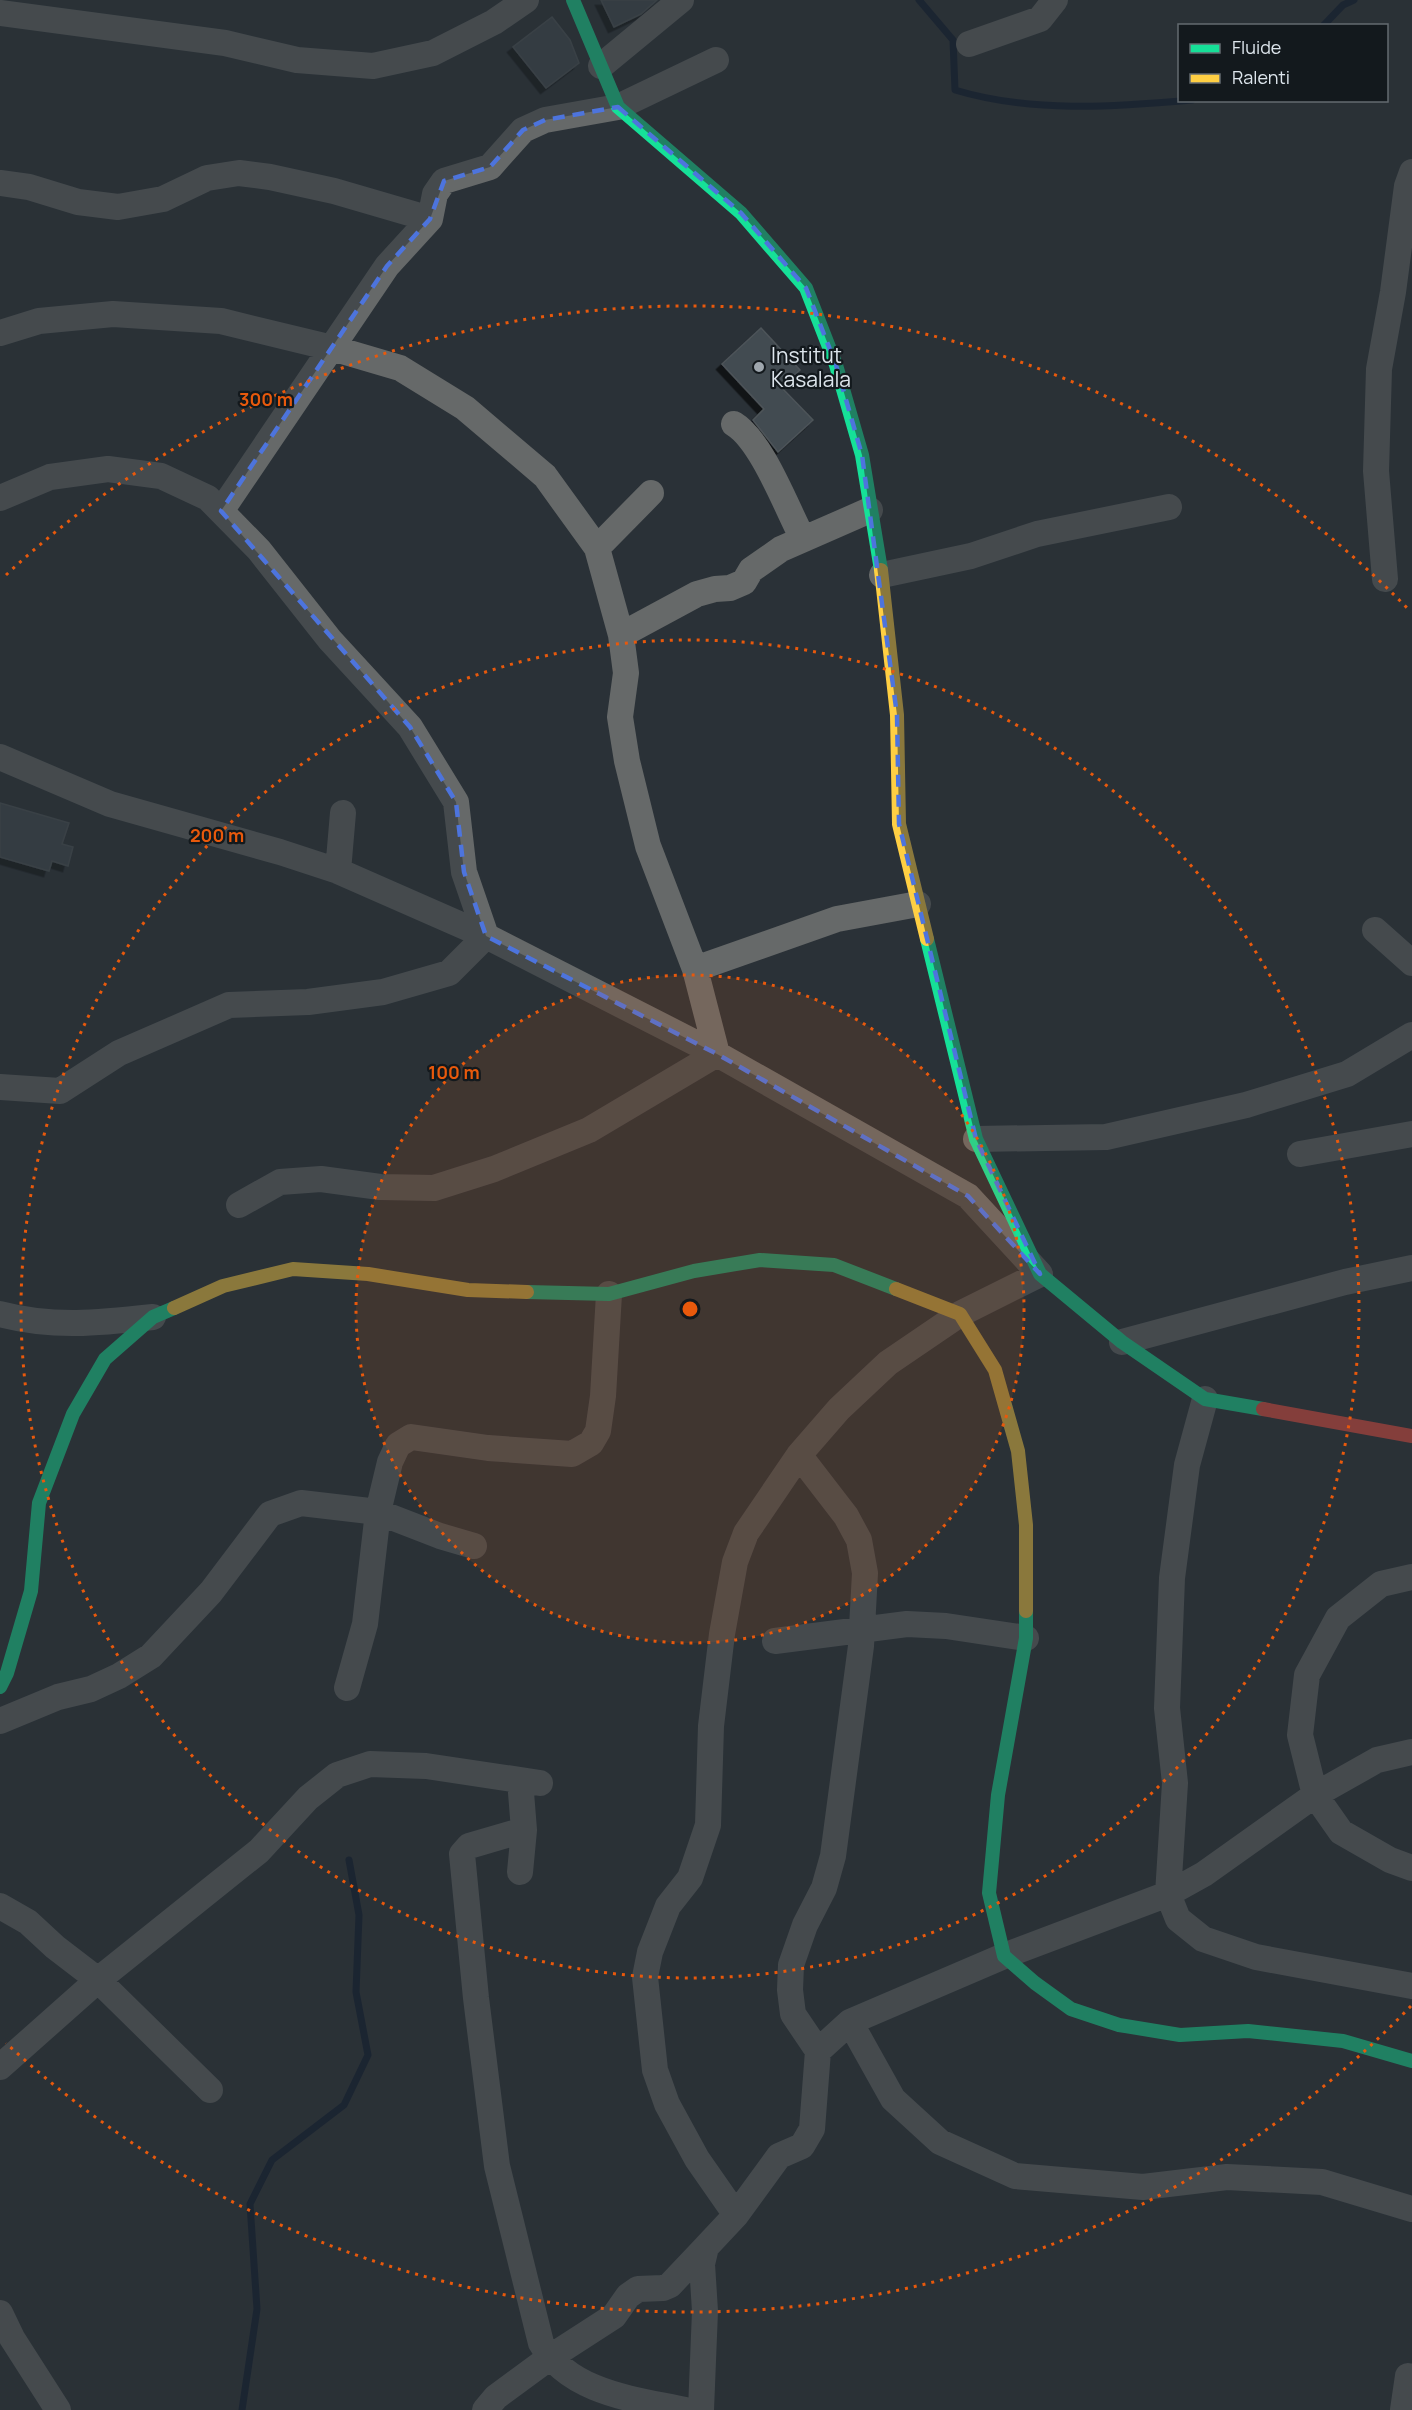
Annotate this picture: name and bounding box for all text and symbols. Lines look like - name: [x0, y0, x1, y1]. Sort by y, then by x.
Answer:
- legend: [1178, 24, 1388, 102]
- text: Fluide: [1232, 35, 1281, 59]
- text: Ralenti: [1232, 65, 1290, 89]
- place label: Institut Kasalala: [771, 341, 851, 393]
- marker: Institut Kasalala: [752, 360, 766, 374]
- text: 300 m: [239, 387, 293, 411]
- text: 200 m: [190, 823, 244, 847]
- text: 100 m: [428, 1060, 480, 1084]
- centre of rings: [680, 1299, 700, 1319]

